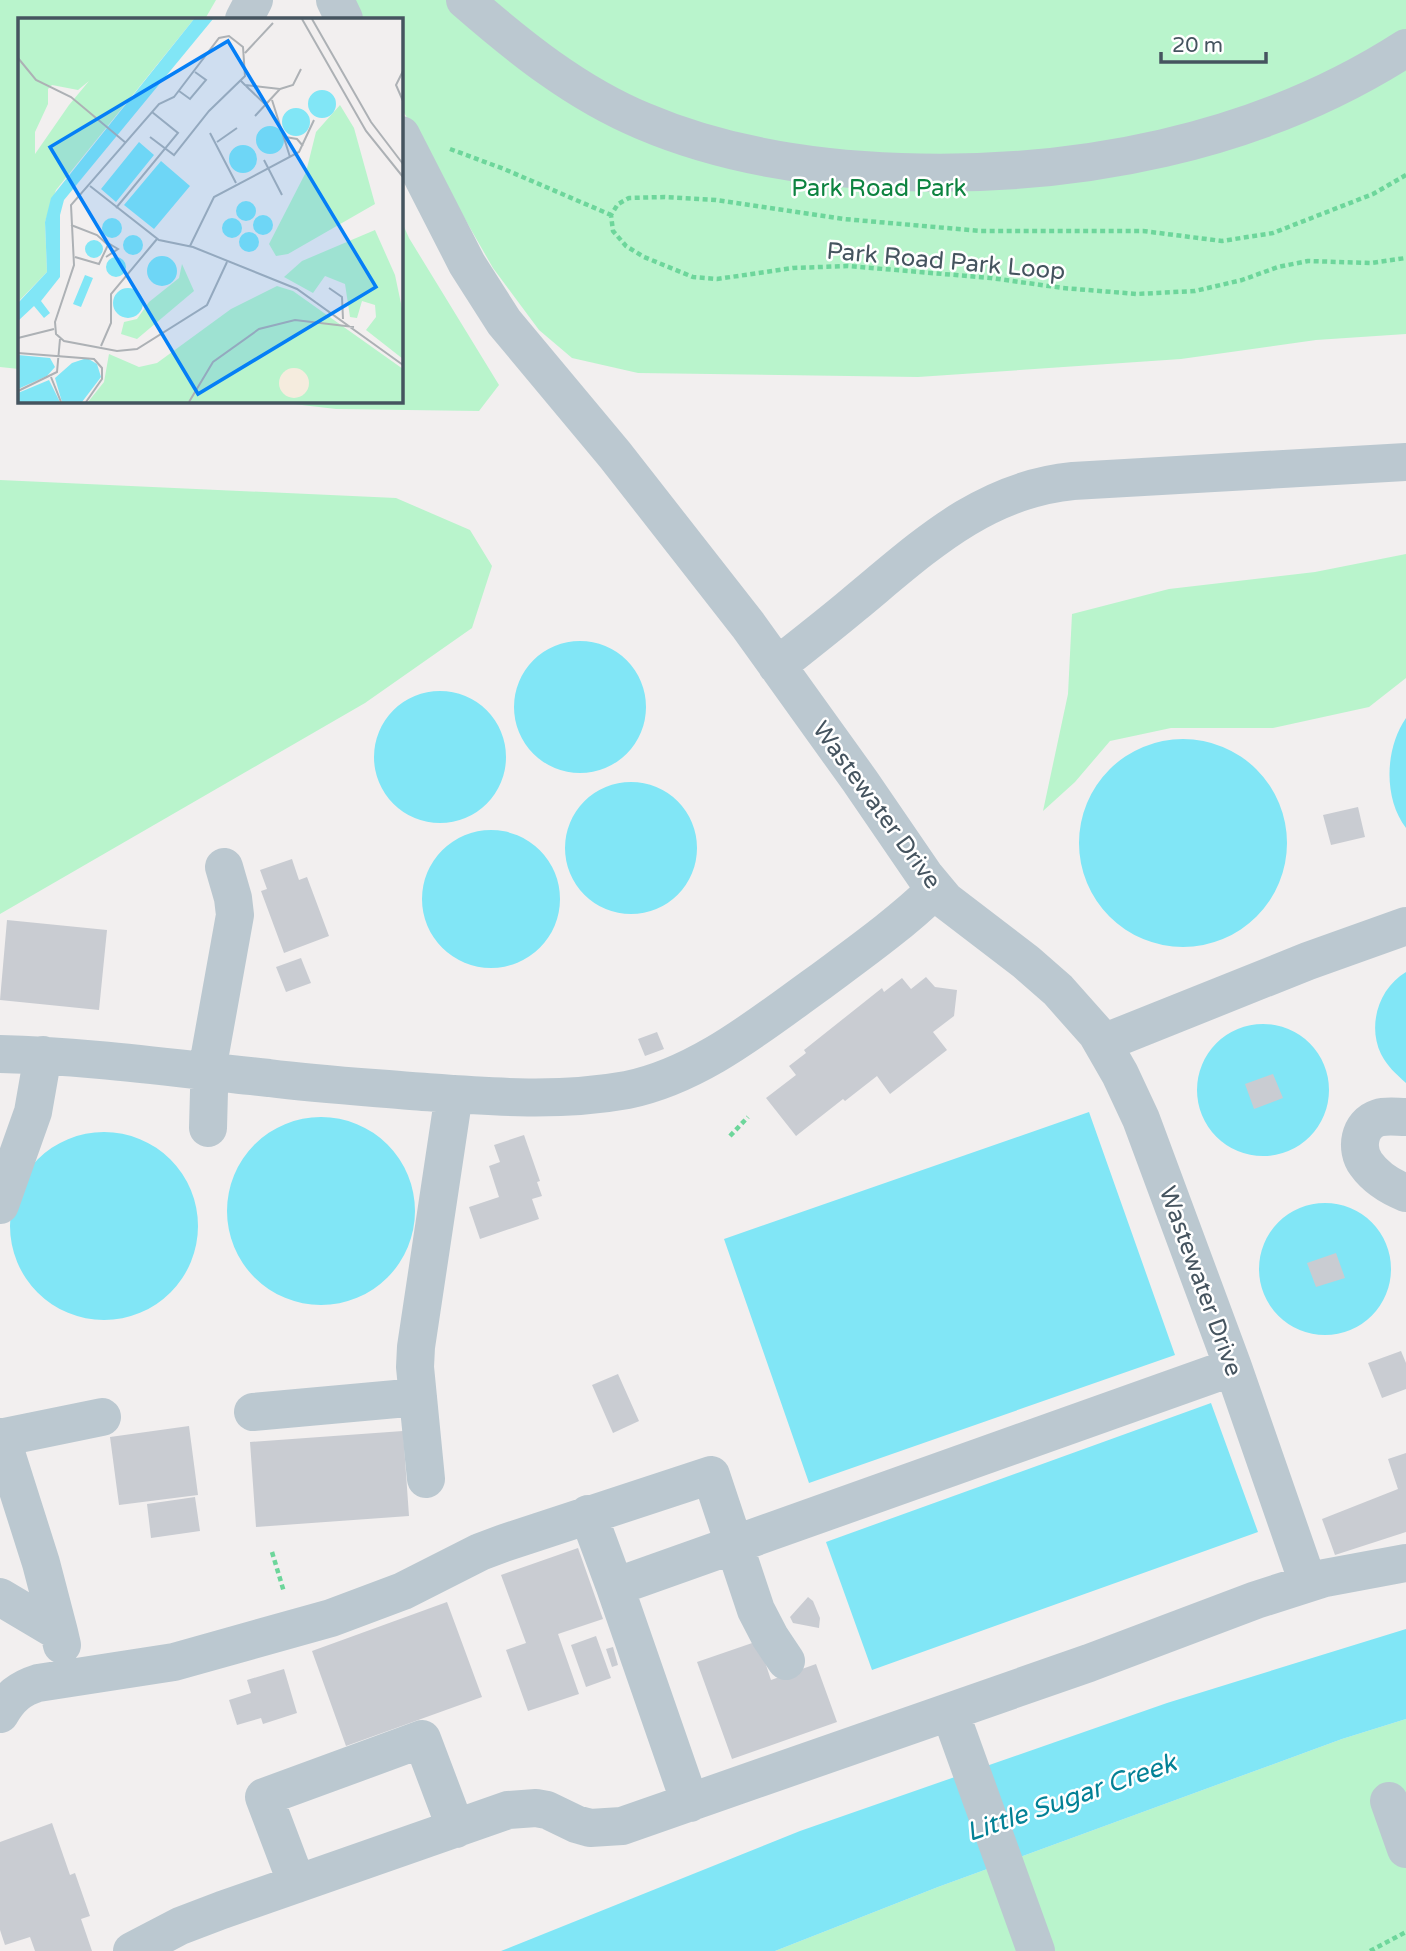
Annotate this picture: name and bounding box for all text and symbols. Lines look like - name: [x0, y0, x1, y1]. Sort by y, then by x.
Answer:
- inset map: [18, 18, 402, 402]
- scale bar: [1161, 21, 1266, 65]
- text: 20 m: [1172, 33, 1223, 58]
- park label: Park Road Park: [791, 174, 967, 203]
- street label: Park Road Park Loop: [825, 237, 1067, 286]
- street label: Wastewater Drive: [806, 716, 947, 895]
- street label: Wastewater Drive: [1153, 1182, 1248, 1380]
- water label: Little Sugar Creek: [962, 1746, 1182, 1848]

